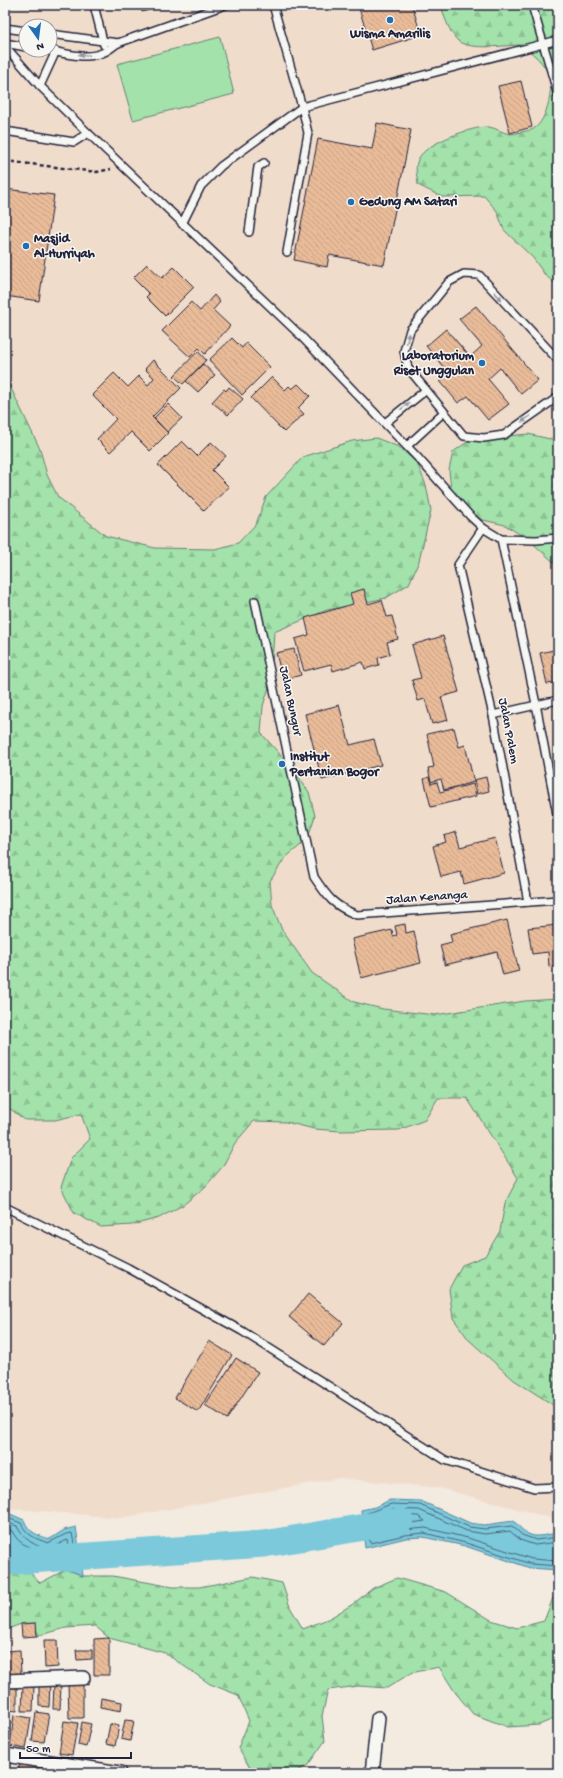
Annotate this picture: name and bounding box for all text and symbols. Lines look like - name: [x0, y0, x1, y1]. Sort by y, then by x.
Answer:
- marker: Wisma Amarilis: [385, 15, 395, 25]
- north arrow: [18, 18, 58, 58]
- place label: Wisma Amarilis: [349, 27, 431, 42]
- text: N: [35, 39, 45, 52]
- one-way arrow: [78, 52, 90, 59]
- place label: Gedung AM Satari: [359, 195, 457, 210]
- marker: Gedung AM Satari: [346, 197, 356, 207]
- place label: Masjid Al-Hurriyah: [33, 232, 95, 262]
- marker: Masjid Al-Hurriyah: [21, 241, 31, 251]
- one-way arrow: [493, 291, 502, 300]
- one-way arrow: [405, 332, 411, 344]
- place label: Laboratorium Riset Unggulan: [393, 349, 475, 379]
- marker: Laboratorium Riset Unggulan: [477, 358, 487, 368]
- one-way arrow: [400, 402, 411, 411]
- one-way arrow: [521, 415, 531, 423]
- street label: Jalan Bungur: [275, 665, 305, 738]
- street label: Jalan Palem: [494, 697, 522, 765]
- place label: Institut Pertanian Bogor: [289, 750, 380, 780]
- marker: Institut Pertanian Bogor: [277, 759, 287, 769]
- street label: Jalan Kenanga: [386, 888, 469, 908]
- scale bar: [20, 1734, 131, 1760]
- text: 50 m: [26, 1743, 51, 1757]

